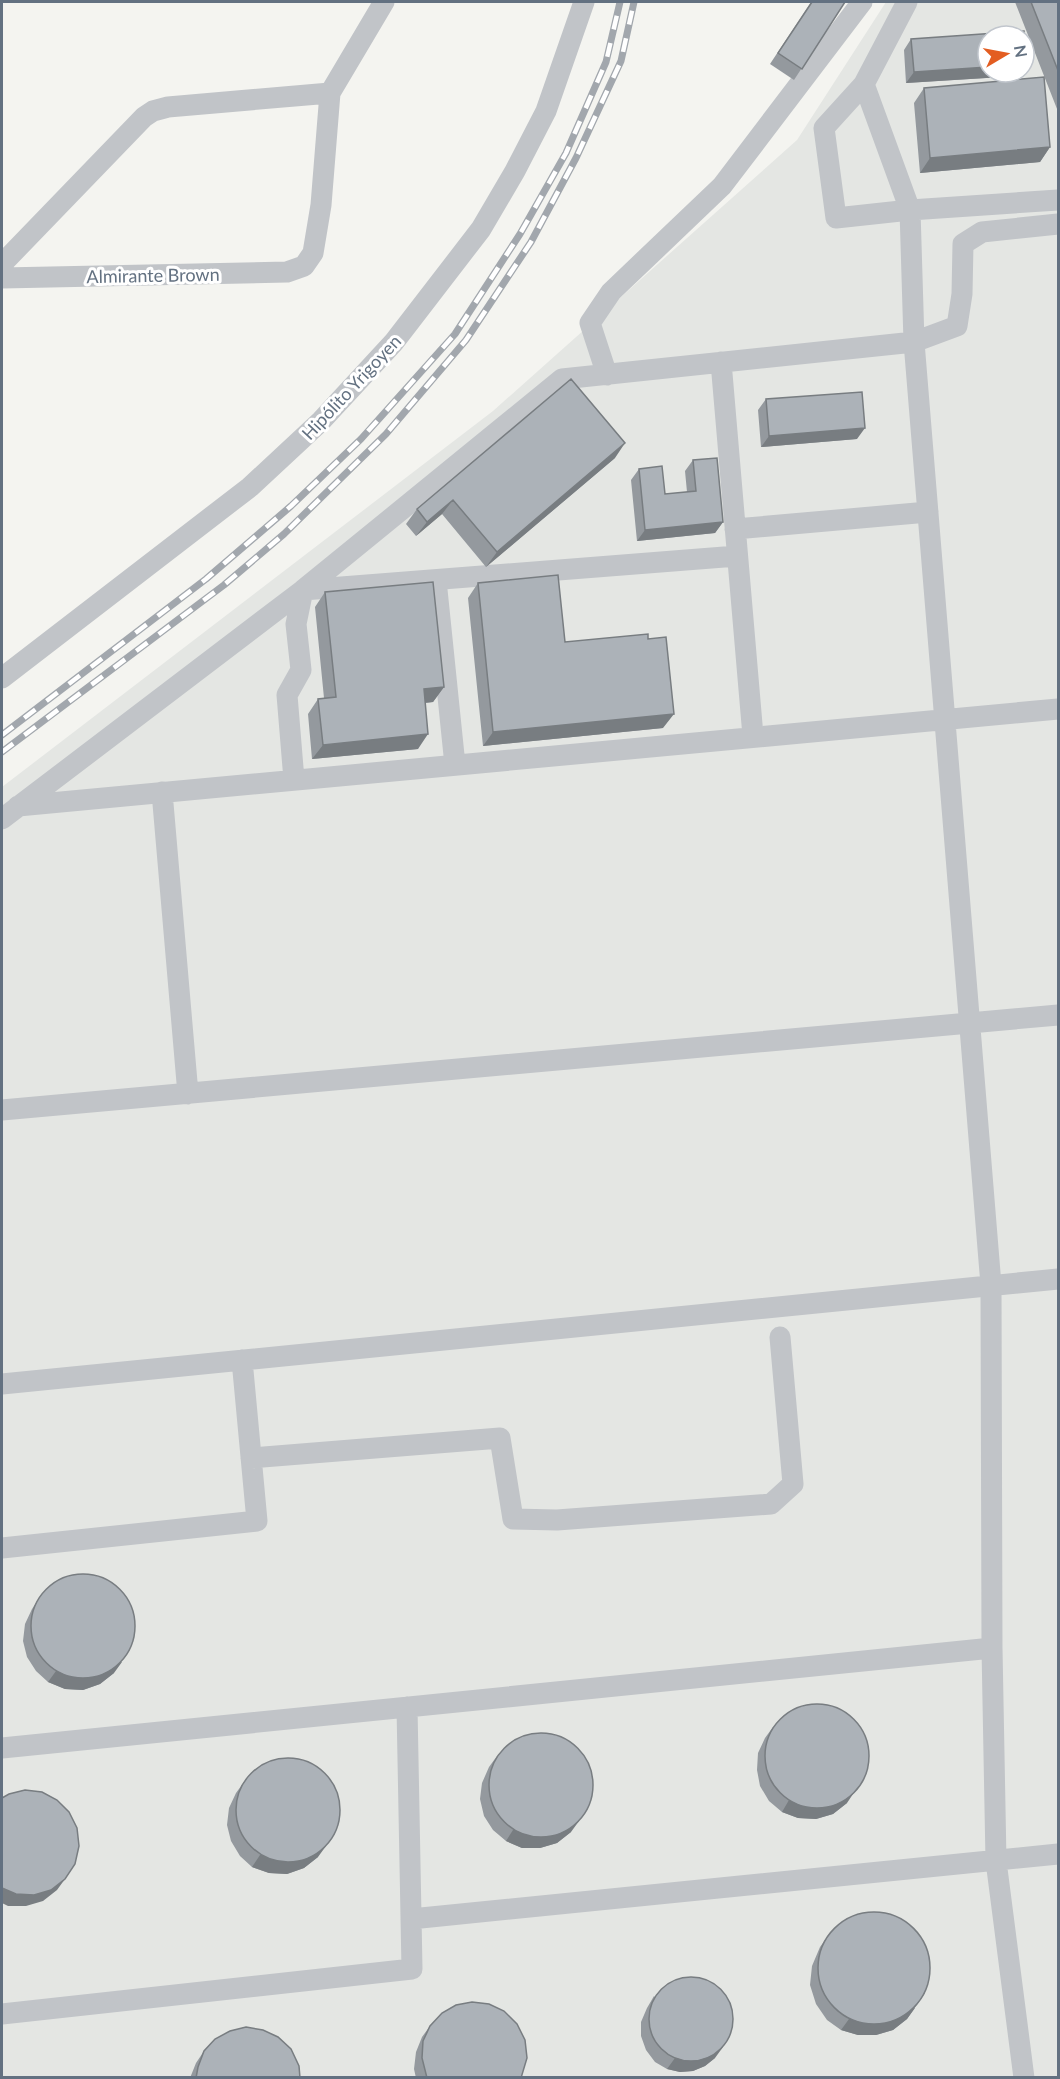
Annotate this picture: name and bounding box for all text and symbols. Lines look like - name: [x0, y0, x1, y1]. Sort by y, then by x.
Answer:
- north arrow: [976, 24, 1036, 84]
- text: N: [1011, 44, 1032, 59]
- street label: Almirante Brown: [86, 263, 220, 287]
- street label: Hipólito Yrigoyen: [297, 330, 405, 444]

